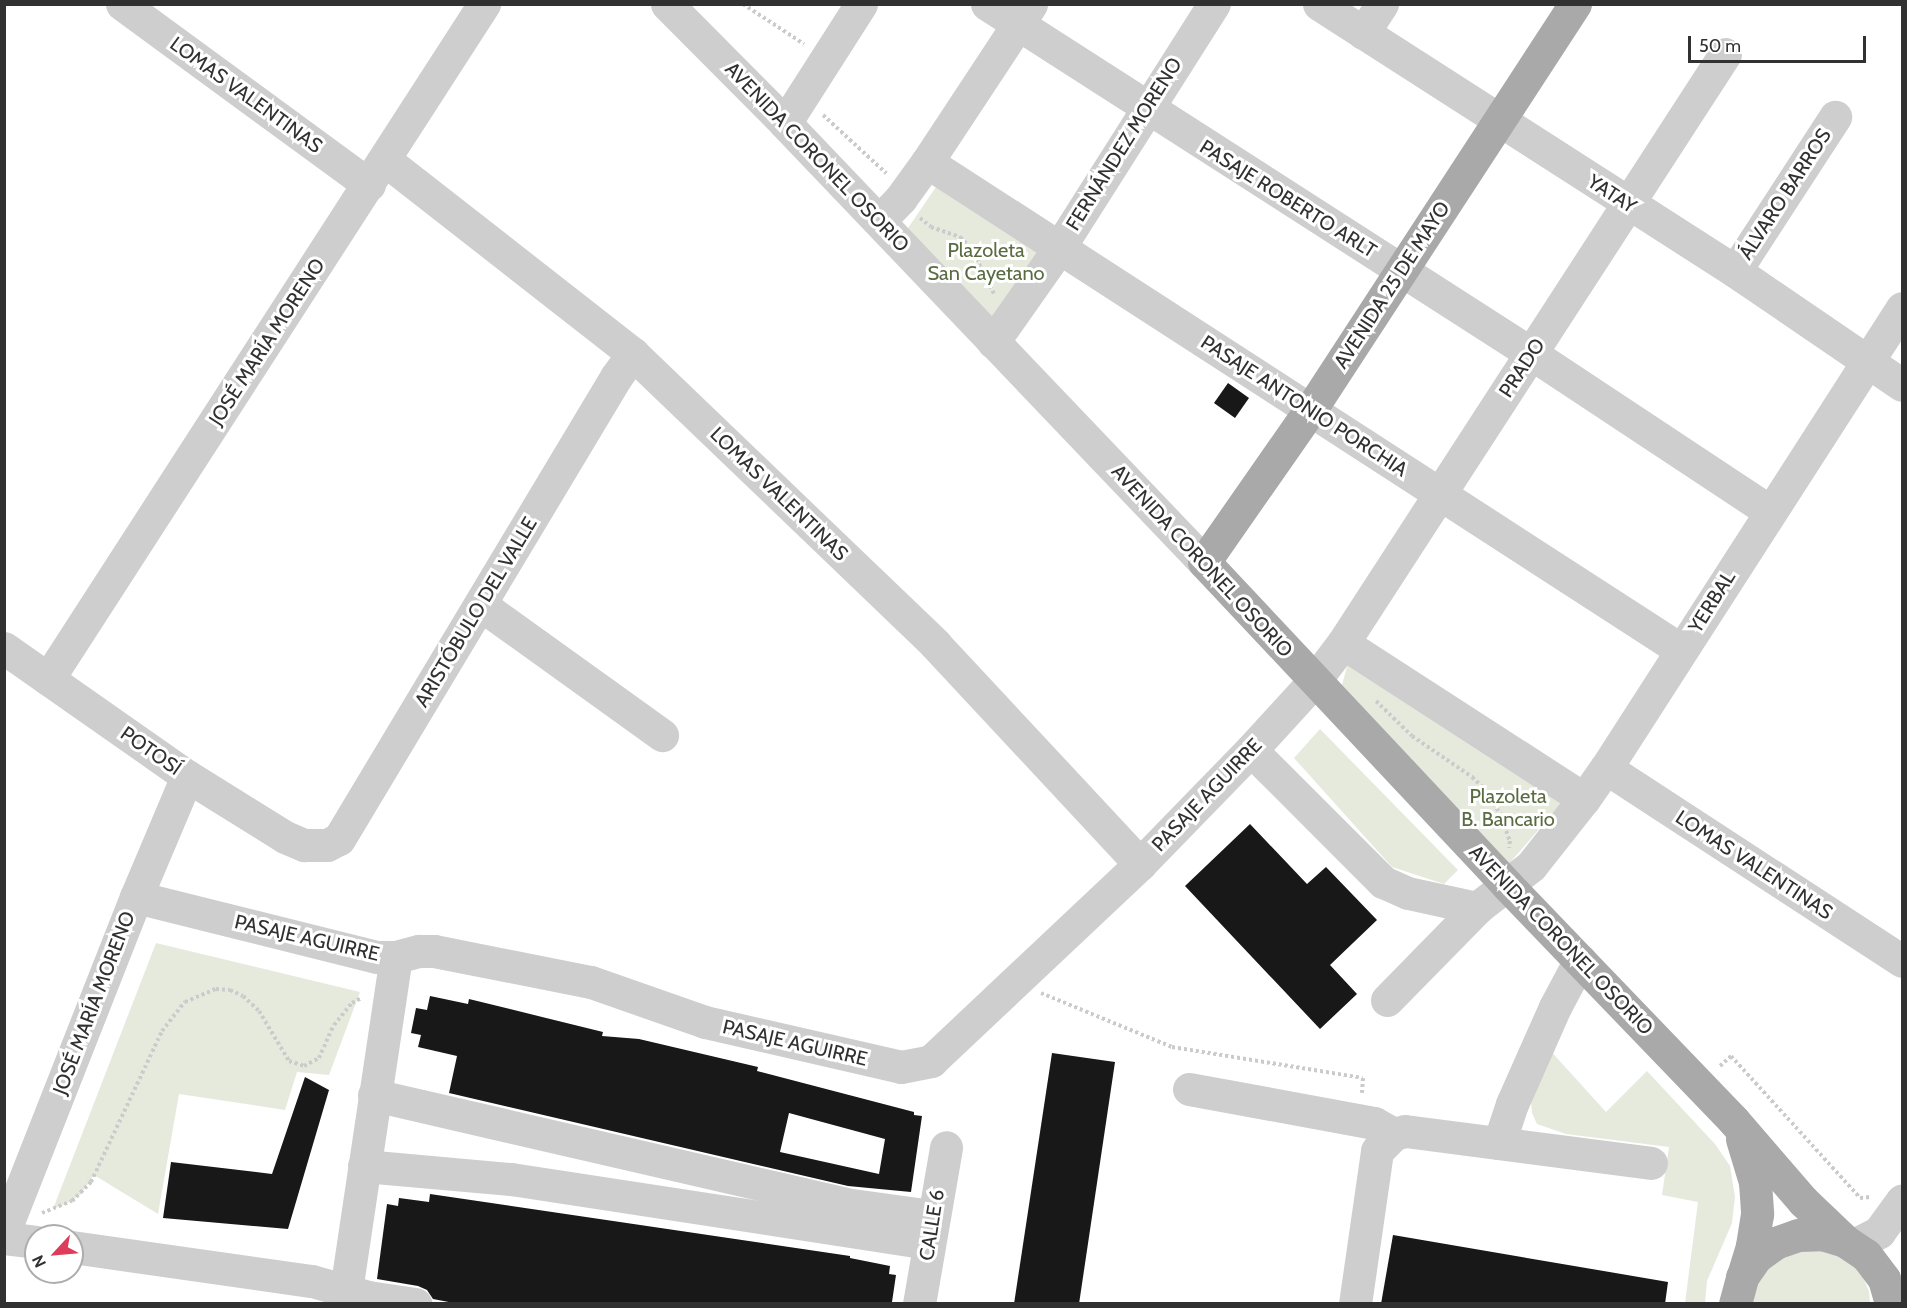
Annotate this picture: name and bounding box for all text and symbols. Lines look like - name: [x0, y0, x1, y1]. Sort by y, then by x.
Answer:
- scale bar: [1691, 24, 1870, 62]
- street label: LOMAS VALENTINAS: [165, 32, 327, 158]
- text: 50 m: [1699, 35, 1741, 57]
- street label: FERNÁNDEZ MORENO: [1061, 53, 1187, 235]
- street label: AVENIDA CORONEL OSORIO: [720, 57, 914, 257]
- street label: ÁLVARO BARROS: [1734, 124, 1836, 264]
- street label: PASAJE ROBERTO ARLT: [1195, 135, 1381, 263]
- street label: YATAY: [1583, 169, 1641, 219]
- street label: AVENIDA 25 DE MAYO: [1329, 197, 1455, 373]
- park label: Plazoleta San Cayetano: [927, 238, 1045, 285]
- street label: JOSÉ MARÍA MORENO: [204, 254, 330, 430]
- street label: PASAJE ANTONIO PORCHIA: [1196, 330, 1412, 482]
- street label: PRADO: [1494, 334, 1550, 402]
- street label: LOMAS VALENTINAS: [705, 422, 853, 566]
- street label: AVENIDA CORONEL OSORIO: [1106, 460, 1298, 662]
- street label: ARISTÓBULO DEL VALLE: [410, 513, 542, 711]
- street label: YERBAL: [1684, 566, 1740, 638]
- street label: POTOSÍ: [116, 721, 186, 781]
- street label: PASAJE AGUIRRE: [1147, 733, 1267, 857]
- park label: Plazoleta B. Bancario: [1461, 785, 1555, 832]
- street label: LOMAS VALENTINAS: [1671, 805, 1837, 925]
- street label: AVENIDA CORONEL OSORIO: [1464, 840, 1658, 1040]
- street label: JOSÉ MARÍA MORENO: [48, 908, 140, 1098]
- street label: PASAJE AGUIRRE: [232, 910, 382, 966]
- street label: PASAJE AGUIRRE: [720, 1015, 870, 1071]
- street label: CALLE 6: [915, 1188, 949, 1262]
- north arrow: [24, 1224, 84, 1284]
- text: N: [28, 1252, 50, 1270]

